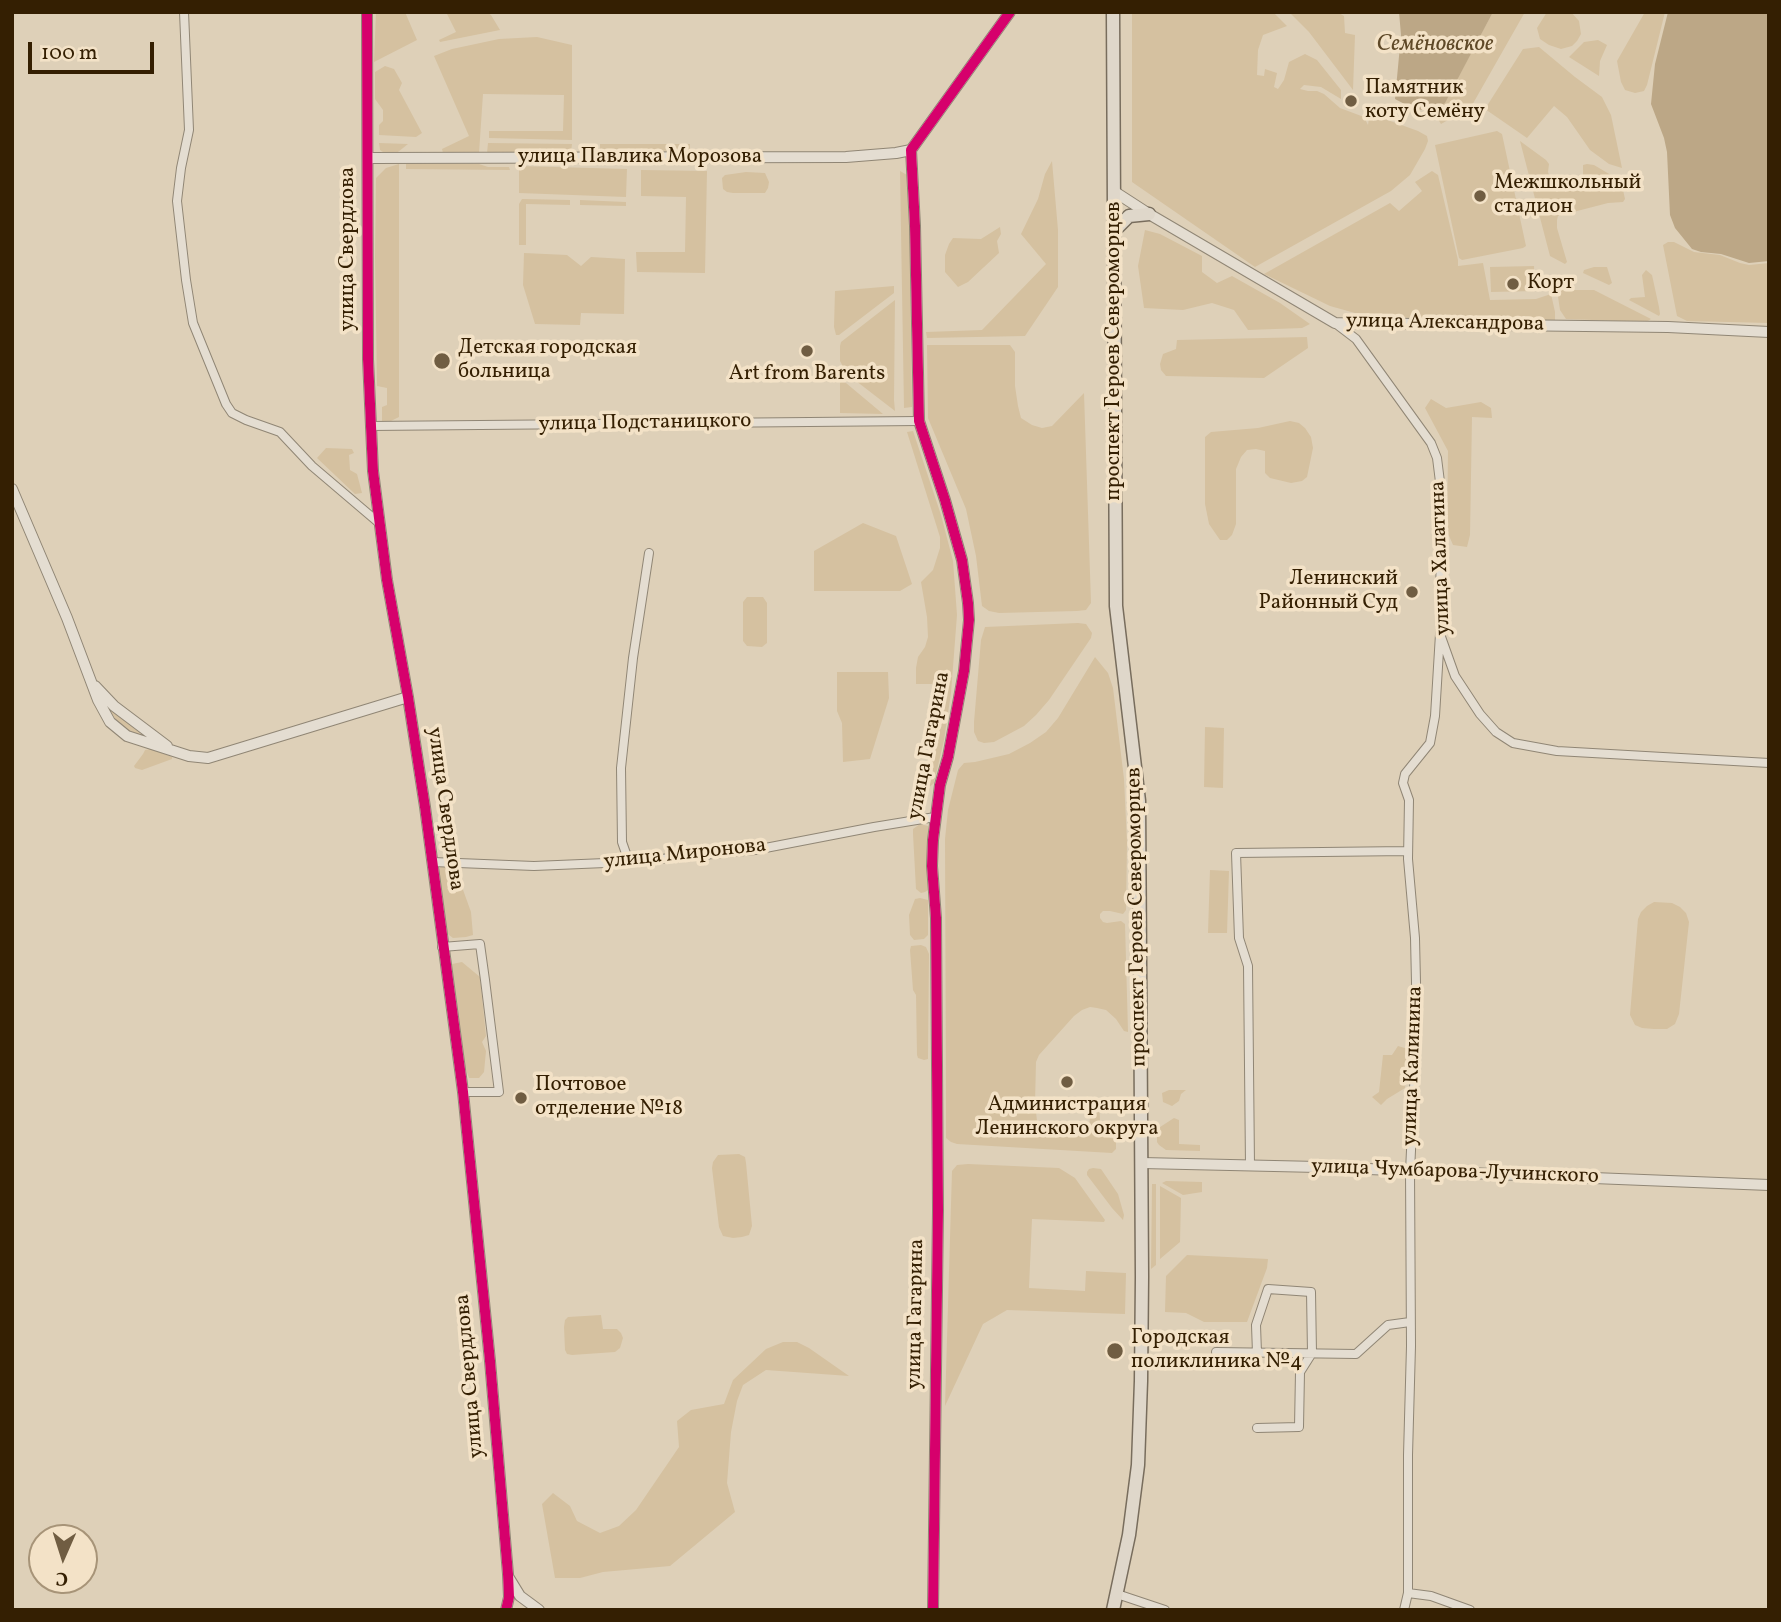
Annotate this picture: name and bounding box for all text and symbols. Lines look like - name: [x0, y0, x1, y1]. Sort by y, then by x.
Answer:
- scale bar: [32, 28, 158, 72]
- water label: Семёновское: [1377, 32, 1493, 60]
- text: 100 m: [41, 39, 98, 68]
- place label: Памятник коту Семёну: [1365, 76, 1485, 126]
- marker: Памятник коту Семёну: [1343, 93, 1359, 109]
- street label: улица Павлика Морозова: [518, 145, 762, 171]
- street label: улица Свердлова: [336, 167, 362, 331]
- place label: Межшкольный стадион: [1494, 171, 1641, 221]
- marker: Межшкольный стадион: [1472, 188, 1488, 204]
- street label: проспект Героев Североморцев: [1102, 201, 1128, 501]
- place label: Корт: [1527, 271, 1574, 297]
- marker: Корт: [1505, 276, 1521, 292]
- street label: улица Александрова: [1346, 310, 1544, 338]
- place label: Детская городская больница: [458, 336, 637, 386]
- marker: Art from Barents: [799, 343, 815, 359]
- marker: Детская городская больница: [432, 351, 452, 371]
- place label: Art from Barents: [729, 362, 885, 388]
- street label: улица Подстаницкого: [539, 410, 751, 438]
- street label: улица Халатина: [1427, 480, 1457, 636]
- place label: Ленинский Районный Суд: [1258, 567, 1398, 617]
- marker: Ленинский Районный Суд: [1404, 584, 1420, 600]
- street label: улица Гагарина: [903, 670, 957, 822]
- street label: улица Свердлова: [420, 726, 468, 892]
- street label: проспект Героев Североморцев: [1123, 767, 1153, 1067]
- street label: улица Миронова: [602, 834, 768, 876]
- street label: улица Калинина: [1399, 985, 1429, 1147]
- place label: Почтовое отделение №18: [535, 1073, 683, 1123]
- marker: Администрация Ленинского округа: [1059, 1074, 1075, 1090]
- marker: Почтовое отделение №18: [513, 1090, 529, 1106]
- place label: Администрация Ленинского округа: [975, 1093, 1159, 1143]
- street label: улица Чумбарова-Лучинского: [1311, 1155, 1599, 1191]
- street label: улица Гагарина: [903, 1238, 931, 1390]
- street label: улица Свердлова: [451, 1293, 491, 1459]
- place label: Городская поликлиника №4: [1131, 1326, 1303, 1376]
- marker: Городская поликлиника №4: [1105, 1341, 1125, 1361]
- north arrow: [28, 1524, 98, 1594]
- text: С: [55, 1565, 69, 1591]

